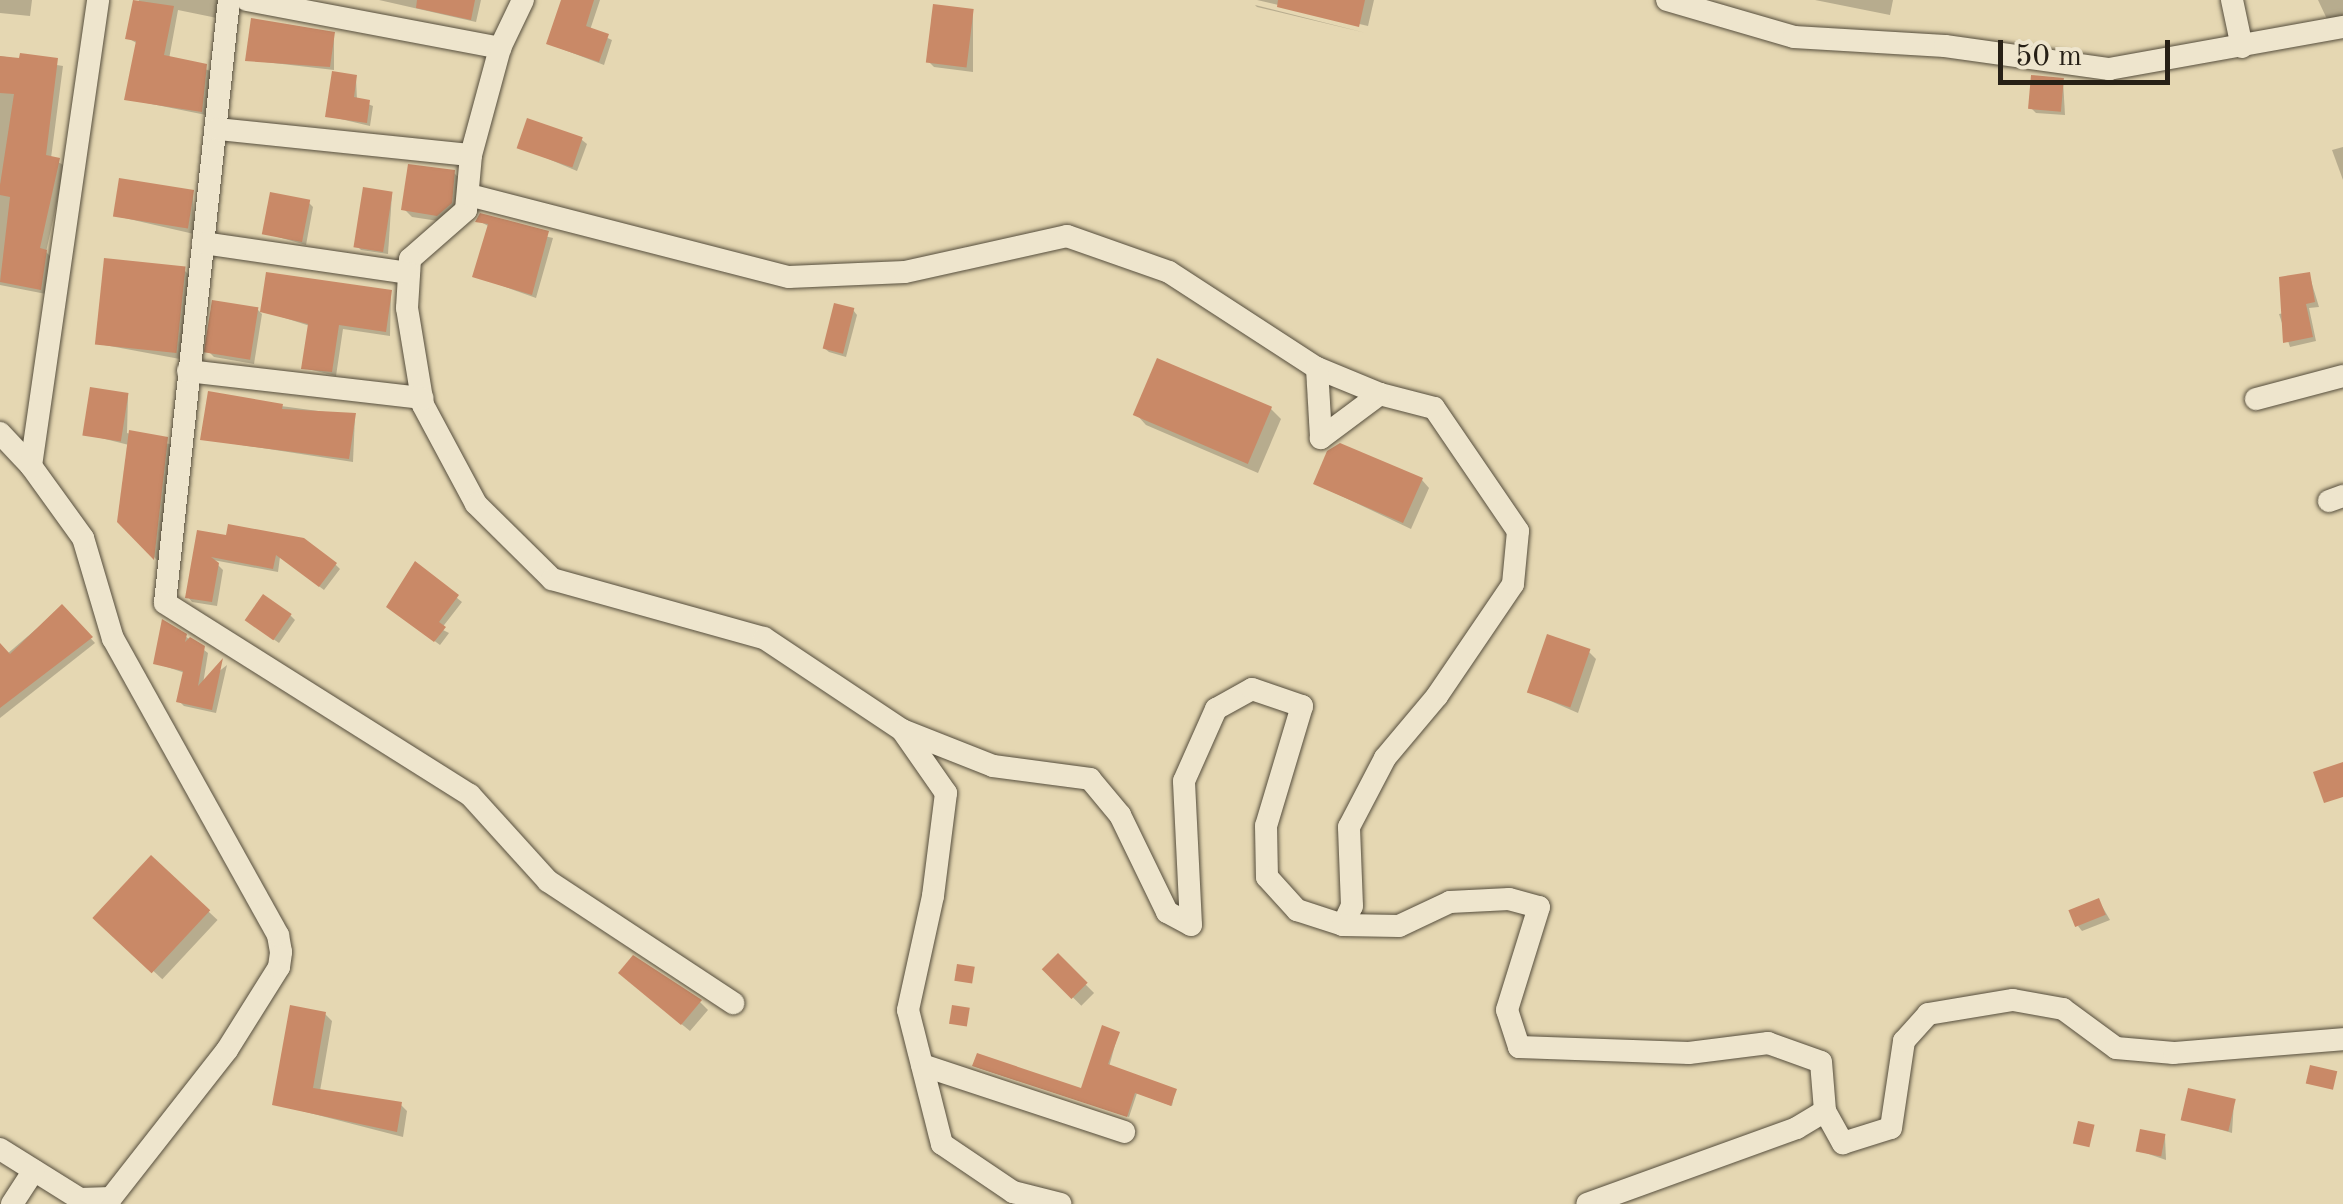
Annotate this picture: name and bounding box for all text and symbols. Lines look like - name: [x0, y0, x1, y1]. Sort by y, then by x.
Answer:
- scale bar: [2003, 20, 2176, 82]
- text: 50 m: [2015, 42, 2082, 72]

